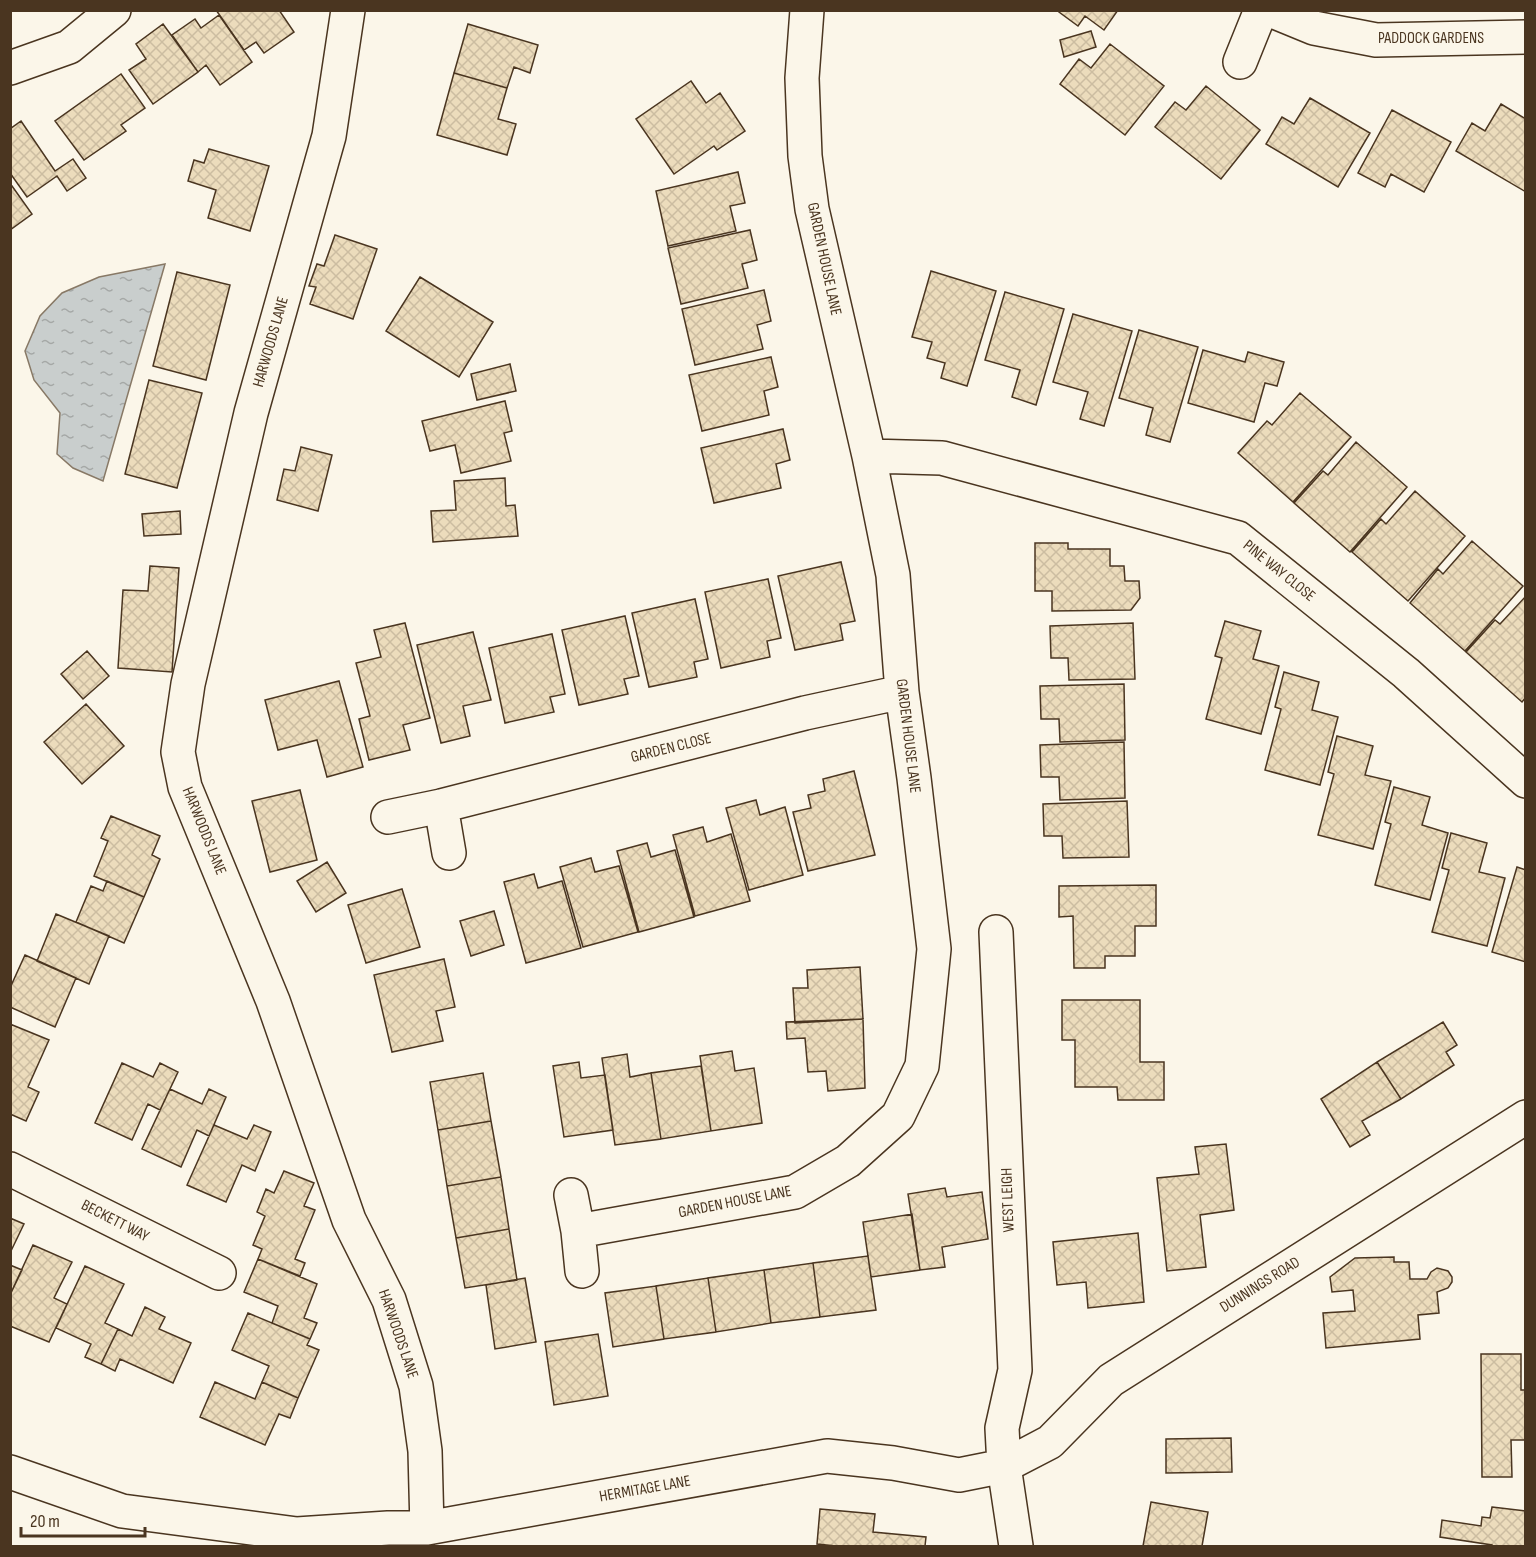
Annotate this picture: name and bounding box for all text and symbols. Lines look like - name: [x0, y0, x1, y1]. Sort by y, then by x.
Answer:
- street label: PADDOCK GARDENS: [1378, 29, 1484, 48]
- street label: GARDEN HOUSE LANE: [803, 201, 845, 317]
- street label: HARWOODS LANE: [249, 295, 293, 389]
- street label: PINE WAY CLOSE: [1239, 536, 1319, 606]
- street label: GARDEN HOUSE LANE: [892, 678, 924, 794]
- street label: GARDEN CLOSE: [629, 729, 713, 767]
- street label: HARWOODS LANE: [178, 784, 230, 878]
- street label: WEST LEIGH: [997, 1167, 1019, 1233]
- street label: GARDEN HOUSE LANE: [677, 1182, 793, 1222]
- street label: BECKETT WAY: [78, 1196, 152, 1246]
- street label: DUNNINGS ROAD: [1217, 1253, 1304, 1317]
- street label: HARWOODS LANE: [374, 1287, 422, 1381]
- street label: HERMITAGE LANE: [598, 1472, 692, 1506]
- scale bar: [21, 1500, 146, 1538]
- text: 20 m: [30, 1511, 60, 1532]

